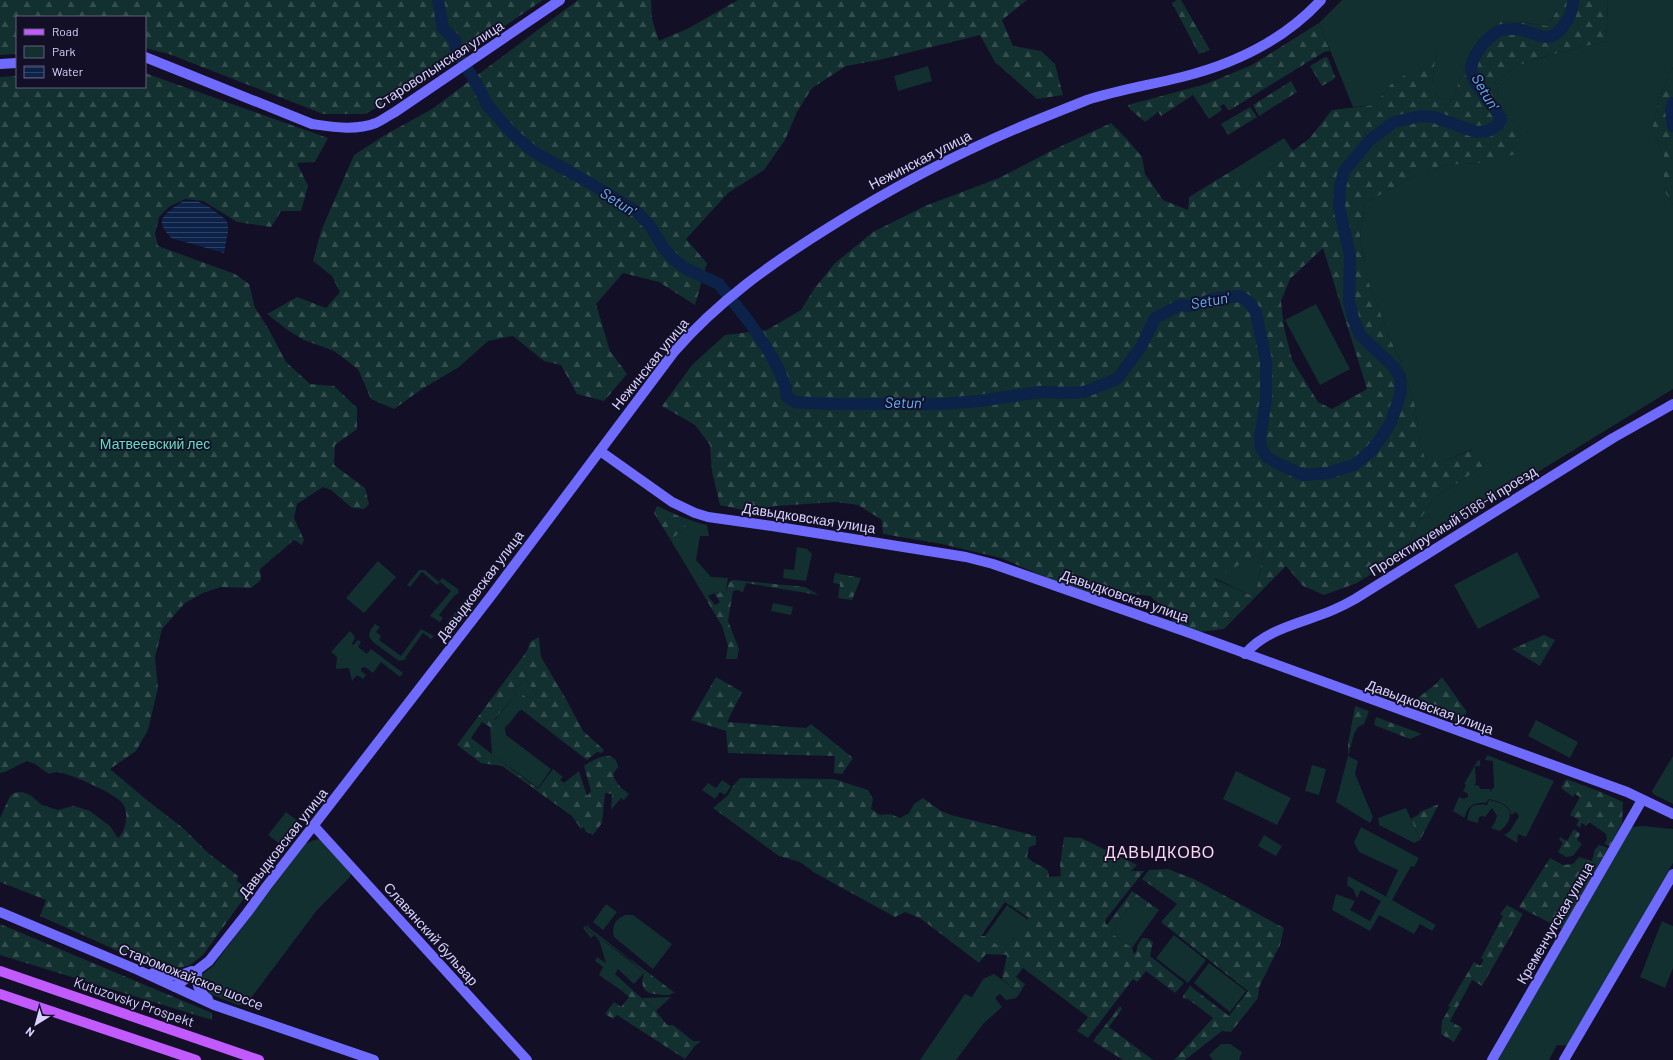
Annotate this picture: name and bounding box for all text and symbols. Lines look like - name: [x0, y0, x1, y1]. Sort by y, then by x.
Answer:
- legend: [16, 16, 146, 88]
- street label: Староволынская улица: [371, 16, 507, 113]
- text: Road: [52, 24, 79, 38]
- text: Park: [52, 44, 76, 58]
- text: Water: [52, 64, 84, 78]
- water label: Setun': [1468, 70, 1504, 114]
- street label: Нежинская улица: [866, 126, 974, 193]
- water label: Setun': [597, 183, 641, 220]
- water label: Setun': [1189, 288, 1231, 312]
- street label: Нежинская улица: [608, 314, 692, 413]
- water label: Setun': [885, 393, 925, 411]
- park label: Матвеевский лес: [100, 435, 210, 452]
- street label: Проектируемый 5186-й проезд: [1366, 462, 1539, 579]
- street label: Давыдковская улица: [741, 499, 877, 536]
- street label: Давыдковская улица: [432, 527, 527, 644]
- street label: Давыдковская улица: [1059, 566, 1192, 626]
- street label: Давыдковская улица: [1364, 676, 1496, 738]
- street label: Давыдковская улица: [235, 784, 331, 901]
- district label: ДАВЫДКОВО: [1105, 842, 1215, 861]
- street label: Кременчугская улица: [1513, 859, 1597, 987]
- street label: Славянский бульвар: [381, 879, 482, 989]
- street label: Староможайское шоссе: [116, 940, 266, 1013]
- street label: Kutuzovsky Prospekt: [72, 973, 197, 1030]
- north arrow: [16, 1004, 56, 1044]
- text: N: [23, 1025, 37, 1040]

